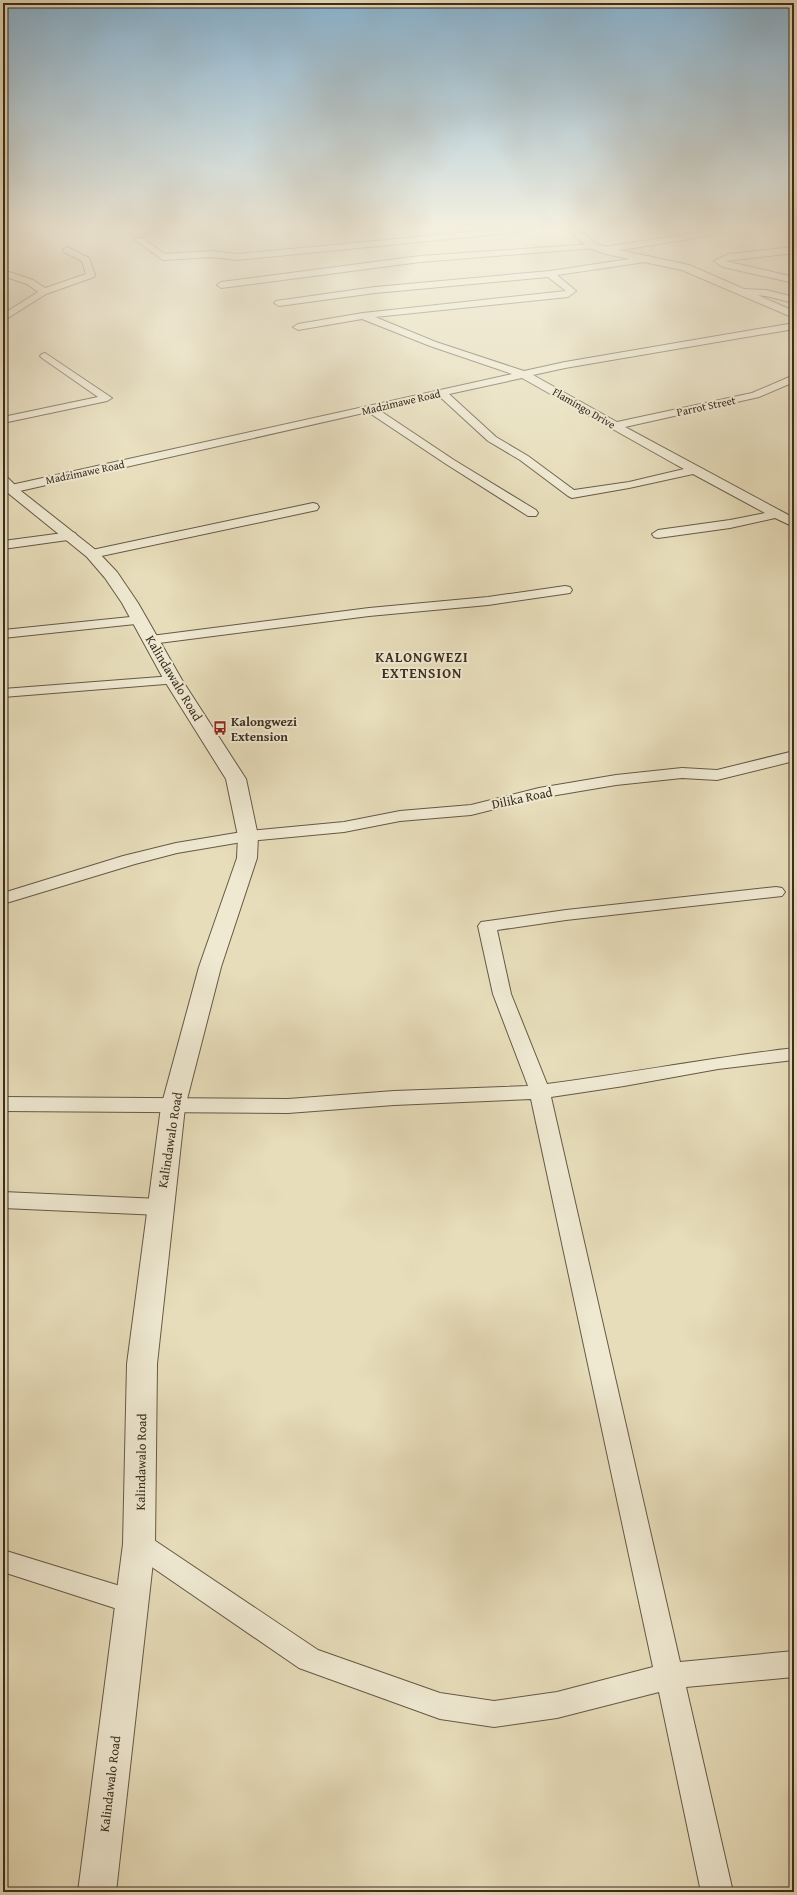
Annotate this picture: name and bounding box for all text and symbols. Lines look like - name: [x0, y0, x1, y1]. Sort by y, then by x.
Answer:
- street label: Flamingo Drive: [550, 384, 618, 432]
- street label: Madzimawe Road: [360, 385, 442, 419]
- street label: Parrot Street: [675, 392, 737, 420]
- street label: Madzimawe Road: [44, 456, 126, 488]
- street label: Kalindawalo Road: [141, 632, 207, 724]
- district label: KALONGWEZI EXTENSION: [375, 647, 469, 683]
- place label: Kalongwezi Extension: [231, 712, 297, 746]
- bus stop icon: Kalongwezi Extension: [212, 720, 228, 736]
- street label: Dilika Road: [490, 782, 554, 814]
- street label: Kalindawalo Road: [153, 1091, 187, 1189]
- street label: Kalindawalo Road: [131, 1413, 151, 1511]
- street label: Kalindawalo Road: [95, 1735, 125, 1833]

